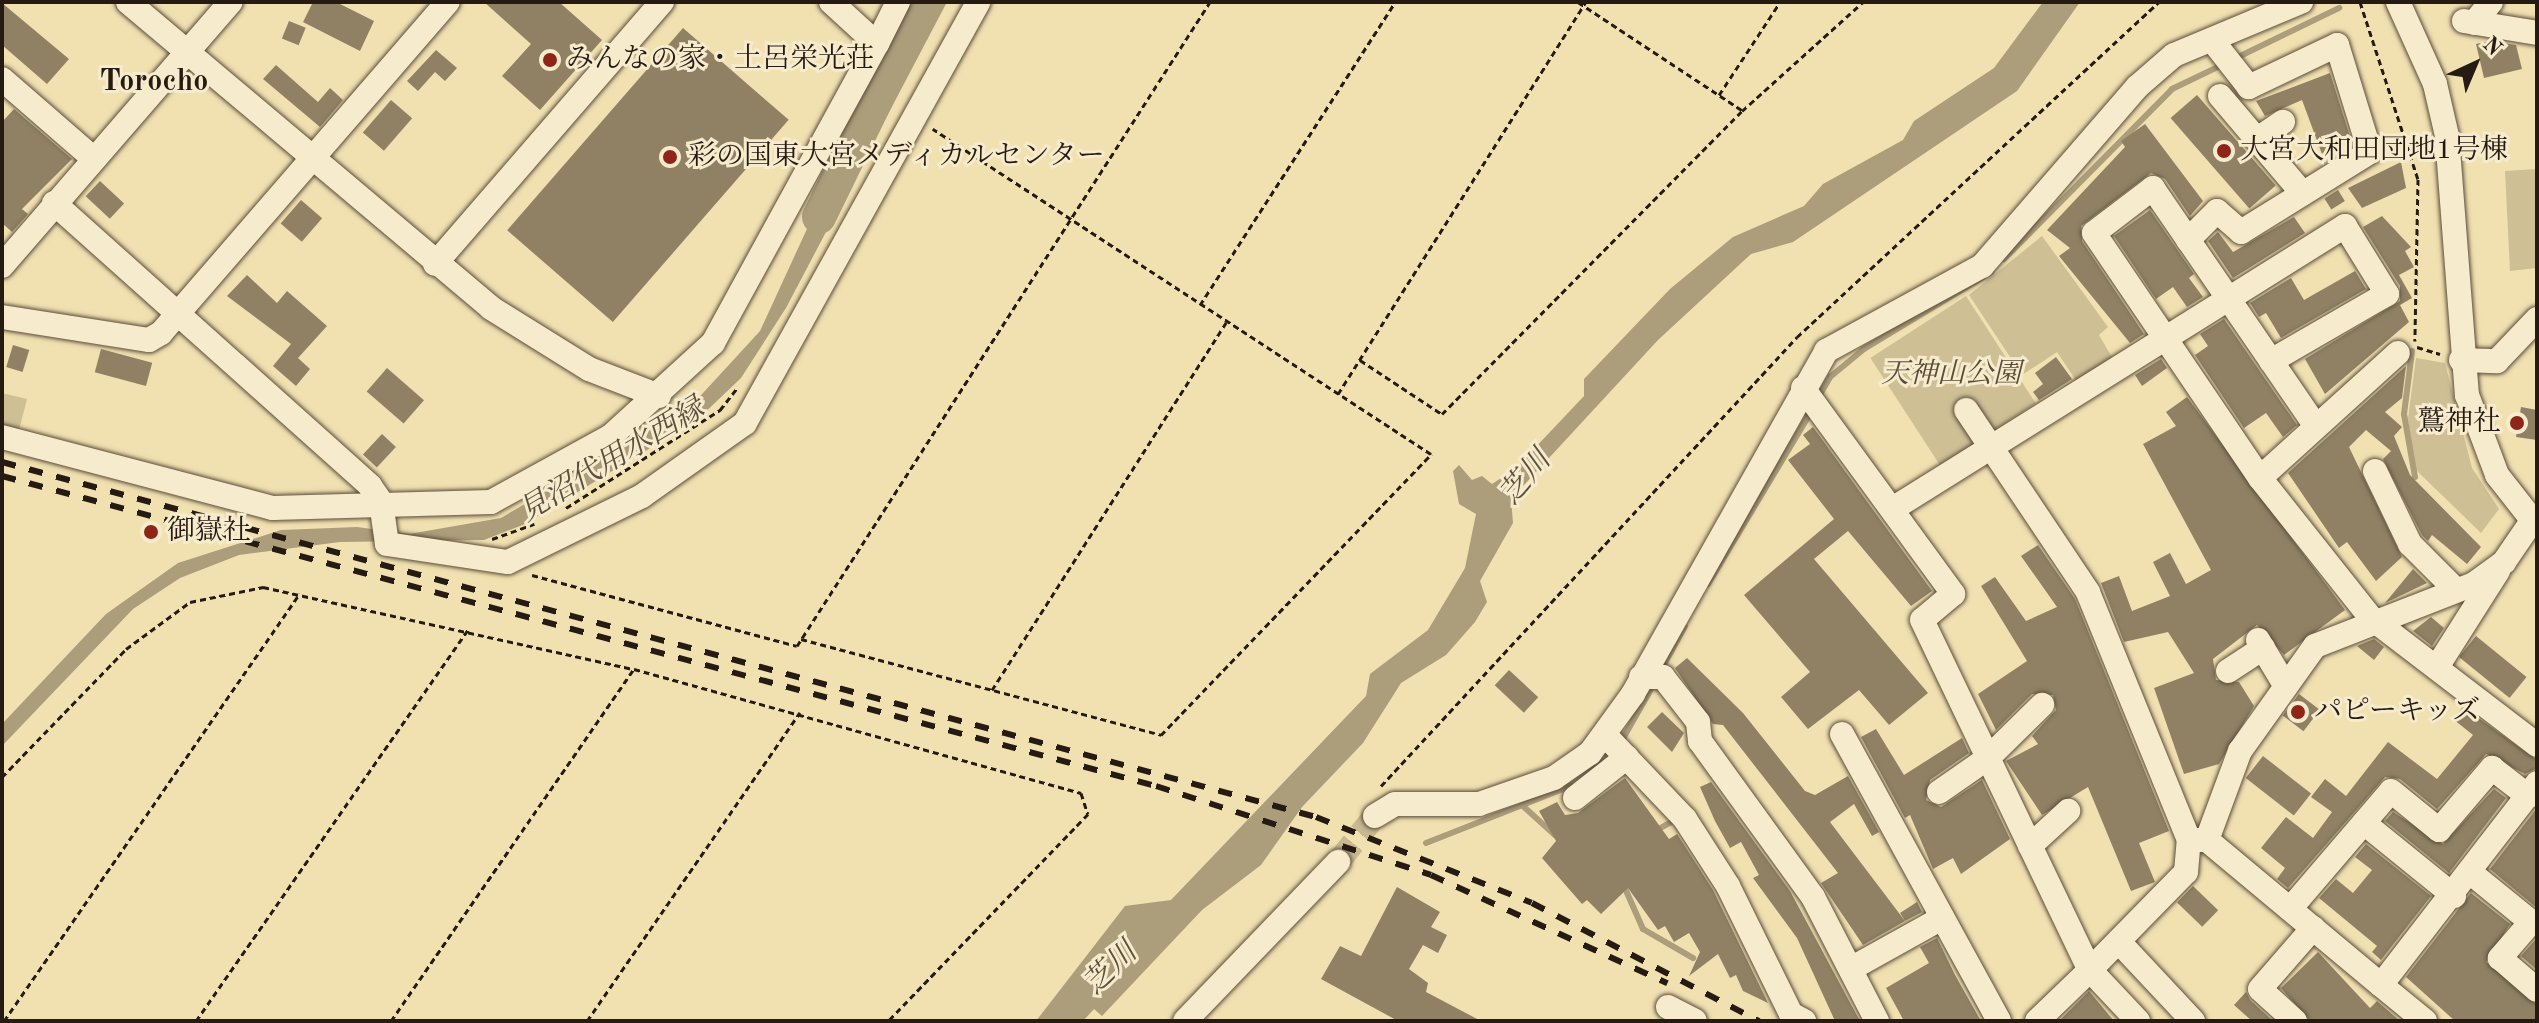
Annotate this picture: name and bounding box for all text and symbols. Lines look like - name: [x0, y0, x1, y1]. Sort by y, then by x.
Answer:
- north arrow: [2435, 24, 2515, 104]
- text: N: [2478, 33, 2505, 60]
- place label: みんなの家・土呂栄光荘: [566, 43, 874, 77]
- marker: みんなの家・土呂栄光荘: [541, 51, 559, 69]
- district label: Torocho: [100, 64, 208, 100]
- place label: 大宮大和田団地1号棟: [2240, 134, 2508, 168]
- place label: 彩の国東大宮メディカルセンター: [688, 140, 1108, 174]
- marker: 大宮大和田団地1号棟: [2215, 142, 2233, 160]
- marker: 彩の国東大宮メディカルセンター: [659, 146, 681, 168]
- park label: 天神山公園: [1881, 358, 2021, 392]
- water label: 見沼代用水西縁: [513, 391, 711, 531]
- place label: 鷲神社: [2417, 406, 2501, 440]
- marker: 鷲神社: [2508, 414, 2526, 432]
- water label: 芝川: [1493, 443, 1559, 513]
- place label: 御嶽社: [167, 515, 251, 549]
- marker: 御嶽社: [142, 523, 160, 541]
- place label: パピーキッズ: [2314, 695, 2481, 729]
- marker: パピーキッズ: [2289, 703, 2307, 721]
- water label: 芝川: [1077, 935, 1145, 1003]

